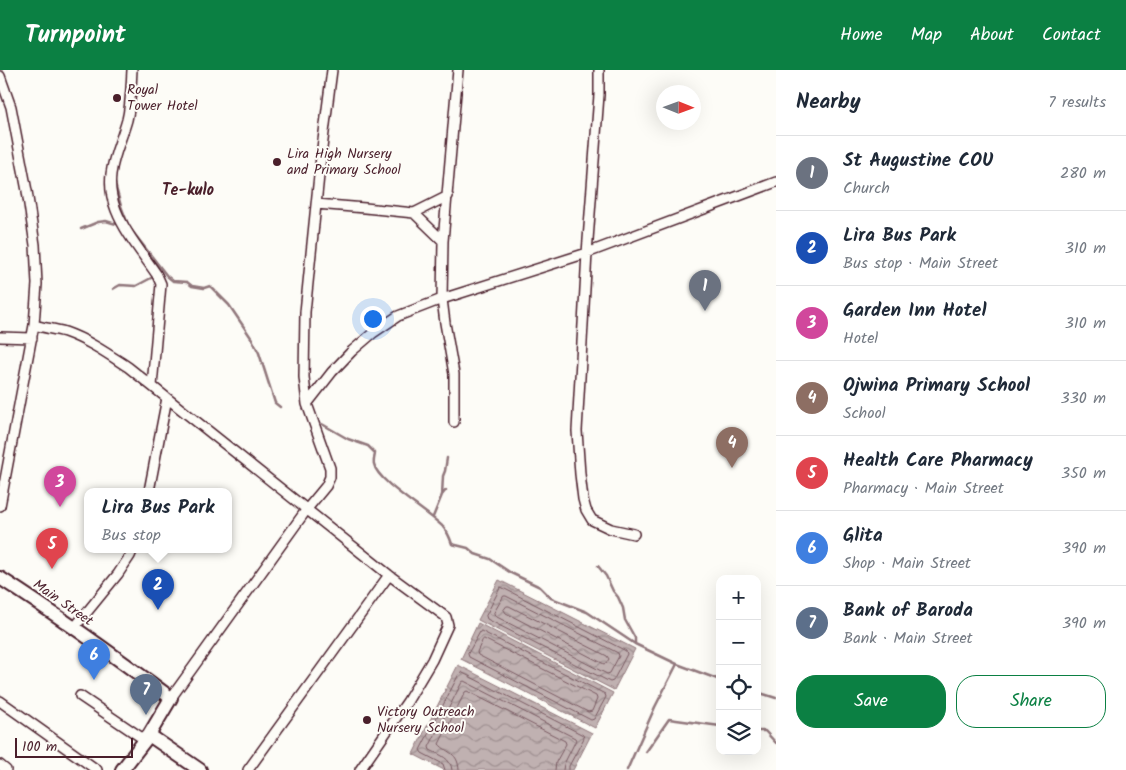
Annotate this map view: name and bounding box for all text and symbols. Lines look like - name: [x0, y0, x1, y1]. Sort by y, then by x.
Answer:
- text: Turnpoint: [25, 16, 126, 55]
- text: Home: [840, 21, 883, 50]
- text: Map: [911, 21, 942, 50]
- text: About: [970, 21, 1014, 50]
- text: Contact: [1042, 21, 1101, 50]
- place label: Royal Tower Hotel: [127, 79, 198, 117]
- north arrow: [656, 85, 701, 130]
- text: Nearby: [796, 86, 861, 119]
- text: 7 results: [1048, 90, 1106, 115]
- marker: Royal Tower Hotel: [111, 92, 123, 104]
- place label: Lira High Nursery and Primary School: [287, 143, 402, 181]
- text: St Augustine COU: [843, 146, 993, 176]
- marker: Lira High Nursery and Primary School: [271, 156, 283, 168]
- text: 1: [810, 161, 814, 186]
- text: 280 m: [1060, 161, 1106, 186]
- text: Church: [843, 176, 890, 201]
- district label: Te-kulo: [162, 178, 214, 203]
- text: Lira Bus Park: [843, 221, 956, 251]
- text: 2: [807, 236, 817, 261]
- text: 310 m: [1065, 236, 1106, 261]
- text: Bus stop · Main Street: [843, 251, 998, 276]
- pin: 1: [689, 270, 721, 311]
- text: Garden Inn Hotel: [843, 296, 986, 326]
- your location: [360, 306, 386, 332]
- text: 3: [808, 311, 816, 336]
- text: 310 m: [1065, 311, 1106, 336]
- text: Hotel: [843, 326, 878, 351]
- text: Ojwina Primary School: [843, 371, 1030, 401]
- text: 4: [808, 386, 816, 411]
- text: 330 m: [1061, 386, 1106, 411]
- text: School: [843, 401, 886, 426]
- pin: 4: [716, 427, 748, 468]
- text: Health Care Pharmacy: [843, 446, 1033, 476]
- text: 5: [808, 461, 816, 486]
- text: 350 m: [1061, 461, 1106, 486]
- pin: 3: [44, 466, 76, 507]
- text: Pharmacy · Main Street: [843, 476, 1004, 501]
- popup: [84, 488, 232, 553]
- text: Lira Bus Park: [102, 493, 214, 523]
- text: Glita: [843, 521, 883, 551]
- text: Bus stop: [102, 523, 161, 548]
- pin: 5: [36, 528, 68, 569]
- text: 6: [808, 536, 816, 561]
- text: 390 m: [1062, 536, 1106, 561]
- text: Shop · Main Street: [843, 551, 971, 576]
- pin: 2: [142, 569, 174, 610]
- street label: Main Street: [28, 574, 98, 632]
- map controls: [716, 575, 761, 755]
- button: +: [716, 575, 761, 620]
- text: Bank of Baroda: [843, 596, 973, 626]
- text: 7: [808, 611, 816, 636]
- text: 390 m: [1062, 611, 1106, 636]
- button: −: [716, 620, 761, 665]
- text: Bank · Main Street: [843, 626, 973, 651]
- pin: 6: [78, 639, 110, 680]
- button: locate: [716, 665, 761, 710]
- pin: 7: [130, 674, 162, 715]
- button: Save: [796, 675, 946, 728]
- button: Share: [956, 675, 1106, 728]
- place label: Victory Outreach Nursery School: [377, 701, 475, 739]
- button: layers: [716, 710, 761, 755]
- marker: Victory Outreach Nursery School: [361, 714, 373, 726]
- scale bar: [15, 735, 132, 758]
- text: 100 m: [22, 736, 57, 758]

